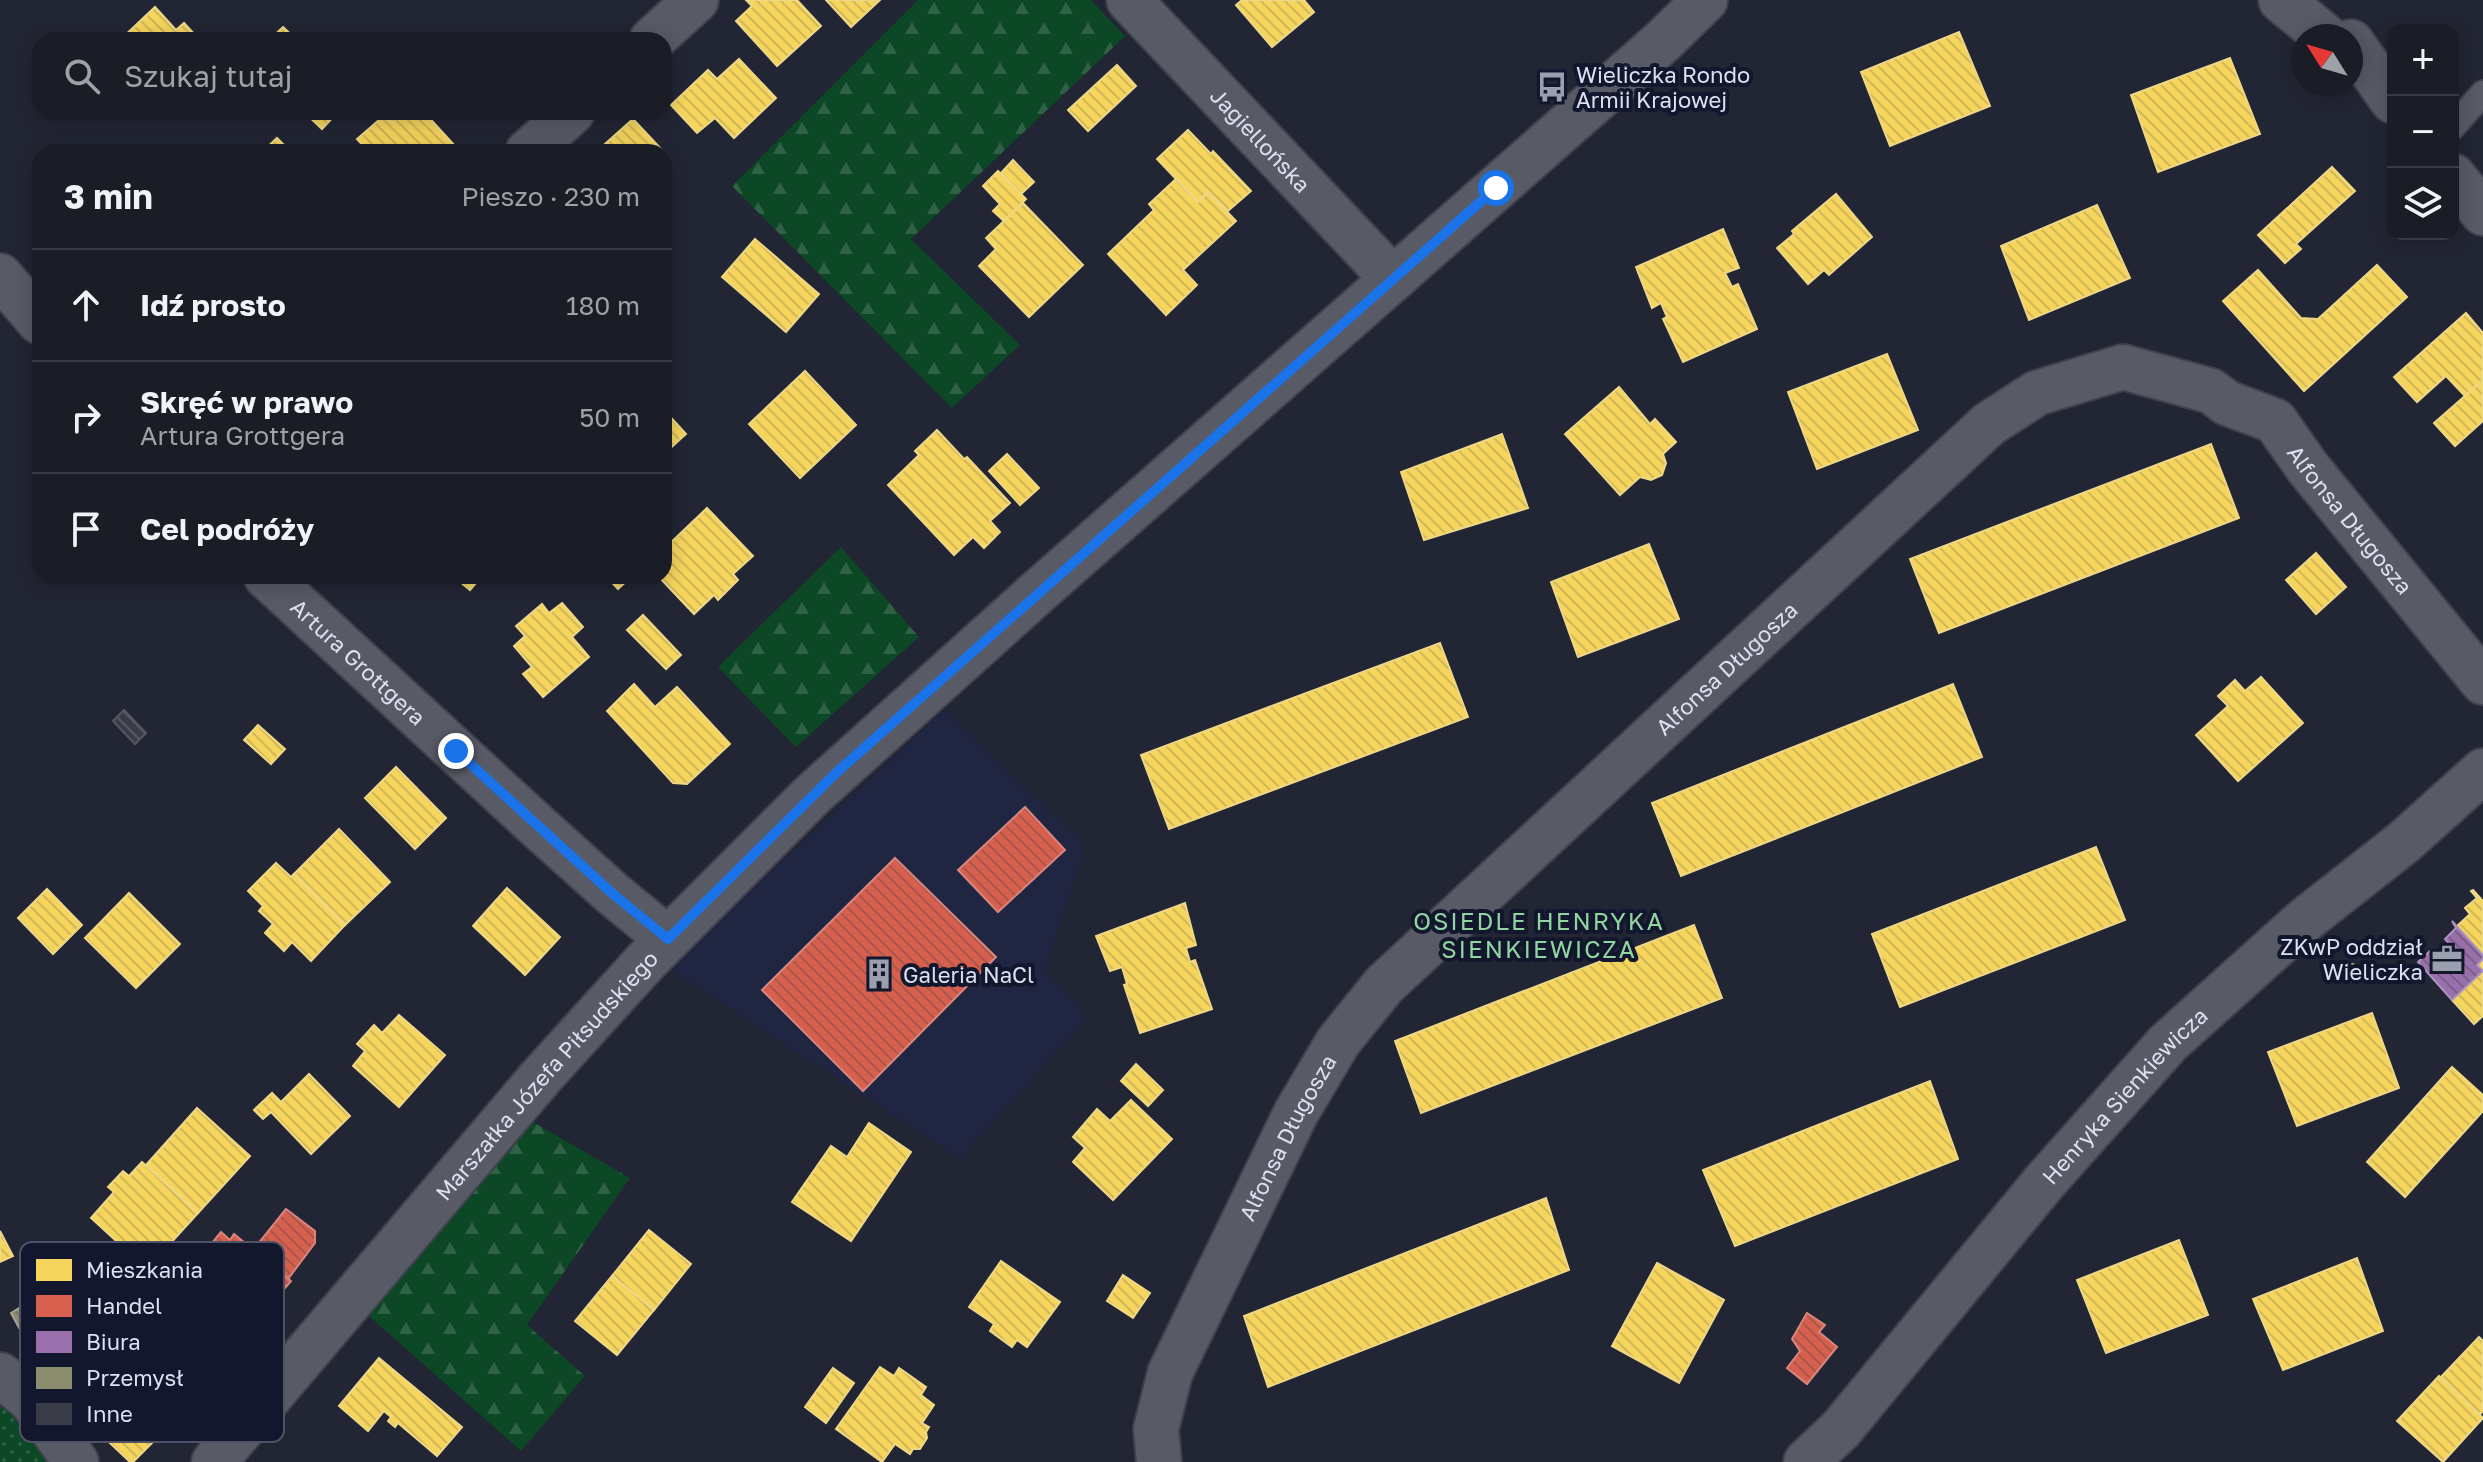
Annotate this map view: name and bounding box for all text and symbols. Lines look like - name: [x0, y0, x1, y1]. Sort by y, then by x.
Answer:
- north arrow: [2291, 24, 2363, 96]
- map controls: [2387, 24, 2459, 240]
- button: +: [2387, 24, 2459, 96]
- search box: [32, 32, 672, 120]
- icon: search: [60, 54, 104, 98]
- text: Szukaj tutaj: [124, 58, 293, 94]
- place label: Wieliczka Rondo Armii Krajowej: [1576, 61, 1750, 113]
- bus stop icon: Wieliczka Rondo Armii Krajowej: [1535, 70, 1569, 104]
- street label: Jagiellońska: [1205, 82, 1317, 197]
- button: −: [2387, 96, 2459, 168]
- button: layers: [2387, 168, 2459, 240]
- route start: [1478, 170, 1514, 206]
- text: 3 min: [64, 176, 153, 216]
- text: Pieszo · 230 m: [462, 181, 640, 212]
- icon: ahead: [64, 283, 108, 327]
- text: Idź prosto: [140, 287, 286, 323]
- text: 180 m: [566, 290, 640, 321]
- text: Skręć w prawo: [140, 384, 353, 420]
- icon: right: [64, 395, 108, 439]
- text: 50 m: [579, 402, 640, 433]
- text: Artura Grottgera: [140, 420, 345, 451]
- street label: Alfonsa Długosza: [2282, 440, 2419, 599]
- icon: arrive: [64, 507, 108, 551]
- text: Cel podróży: [140, 511, 314, 547]
- street label: Artura Grottgera: [286, 593, 432, 730]
- street label: Alfonsa Długosza: [1650, 596, 1803, 740]
- route end: [438, 733, 474, 769]
- district label: OSIEDLE HENRYKA SIENKIEWICZA: [1413, 906, 1665, 963]
- place label: ZKwP oddział Wieliczka: [2280, 933, 2423, 985]
- office icon: ZKwP oddział Wieliczka: [2430, 942, 2464, 976]
- street label: Marszałka Józefa Piłsudskiego: [429, 944, 663, 1205]
- building icon: Galeria NaCl: [862, 957, 896, 991]
- place label: Galeria NaCl: [903, 961, 1034, 988]
- street label: Henryka Sienkiewicza: [2036, 1001, 2212, 1189]
- street label: Alfonsa Długosza: [1233, 1049, 1341, 1225]
- legend: [20, 1242, 284, 1442]
- text: Mieszkania: [86, 1256, 203, 1283]
- text: Handel: [86, 1292, 162, 1319]
- text: Biura: [86, 1328, 141, 1355]
- text: Przemysł: [86, 1364, 184, 1391]
- text: Inne: [86, 1400, 133, 1427]

